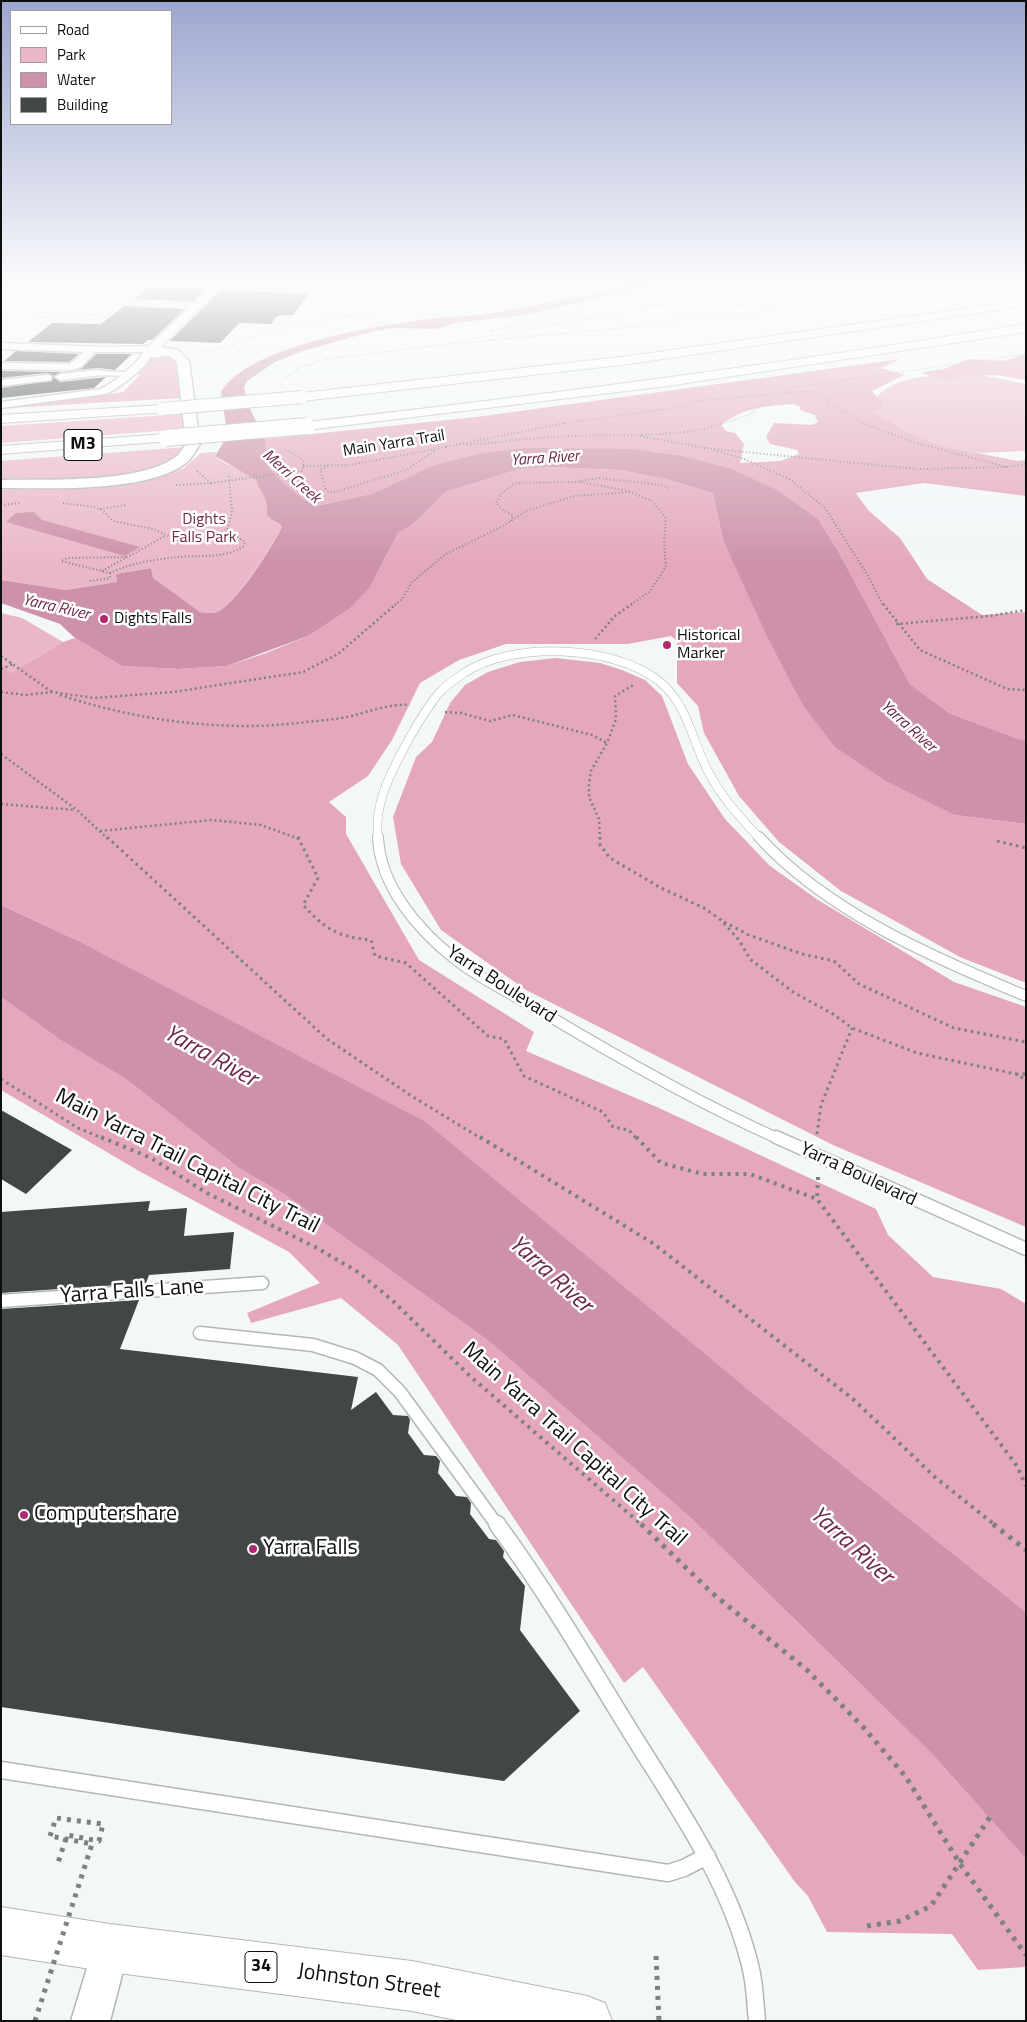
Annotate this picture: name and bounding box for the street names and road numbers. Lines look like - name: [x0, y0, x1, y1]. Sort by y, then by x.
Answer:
- street label: Main Yarra Trail: [342, 426, 446, 462]
- road number: M3: [64, 430, 102, 460]
- street label: Yarra Boulevard: [442, 941, 560, 1029]
- street label: Main Yarra Trail Capital City Trail: [51, 1084, 323, 1240]
- street label: Yarra Boulevard: [796, 1138, 920, 1212]
- street label: Yarra Falls Lane: [59, 1274, 205, 1310]
- street label: Main Yarra Trail Capital City Trail: [456, 1337, 692, 1553]
- road number: 34: [245, 1951, 277, 1982]
- street label: Johnston Street: [296, 1959, 442, 2005]

